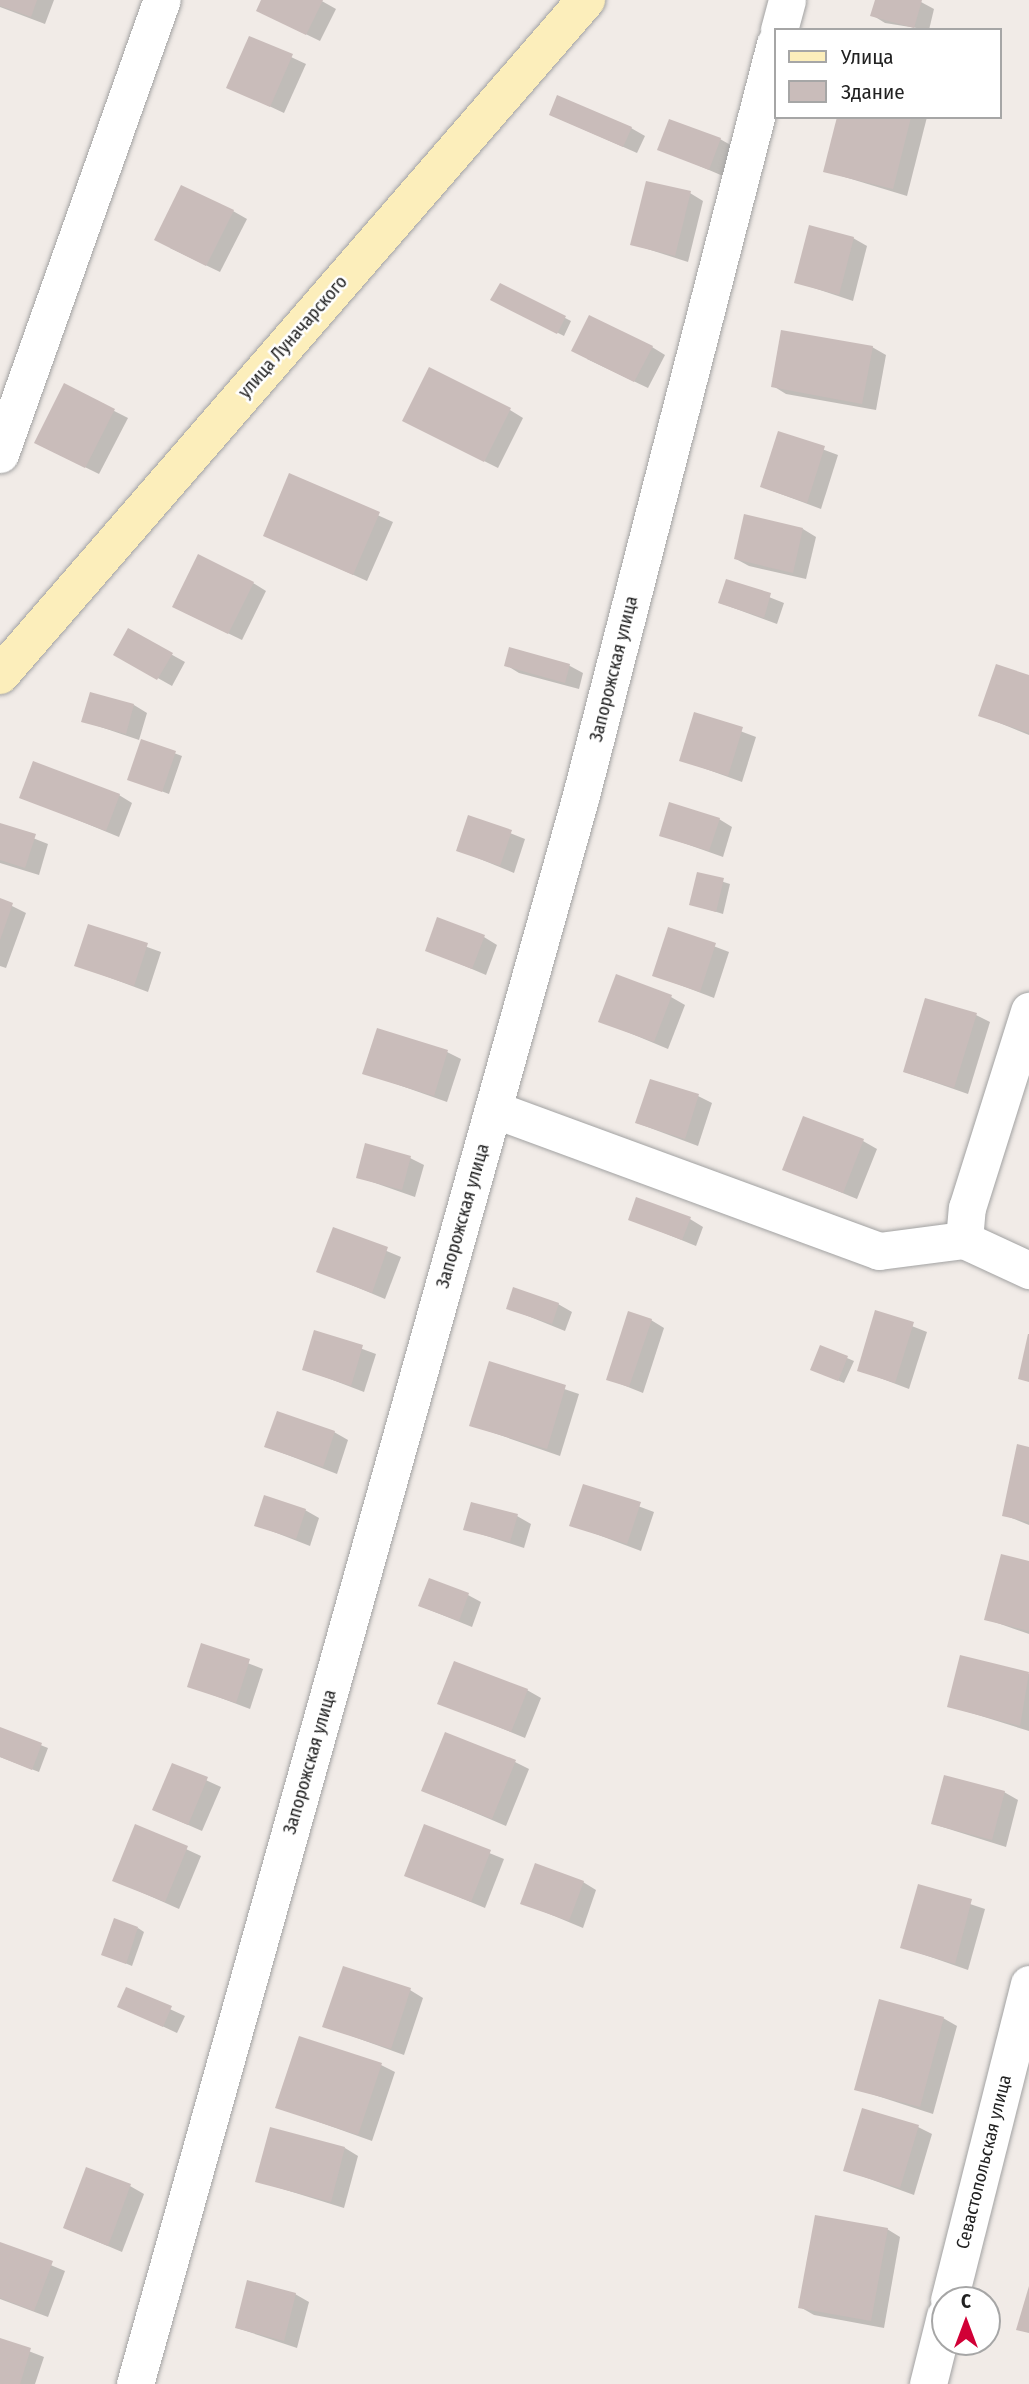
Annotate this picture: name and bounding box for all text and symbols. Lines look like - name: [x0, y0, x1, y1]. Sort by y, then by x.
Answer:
- legend: [774, 28, 1001, 119]
- text: Улица: [841, 44, 894, 70]
- text: Здание: [841, 79, 905, 105]
- street label: улица Луначарского: [234, 271, 352, 403]
- street label: Запорожская улица: [585, 594, 643, 744]
- street label: Запорожская улица: [432, 1141, 494, 1291]
- street label: Запорожская улица: [279, 1687, 341, 1837]
- street label: Севастопольская улица: [952, 2073, 1016, 2251]
- north arrow: [931, 2286, 1001, 2356]
- text: С: [961, 2290, 971, 2313]

